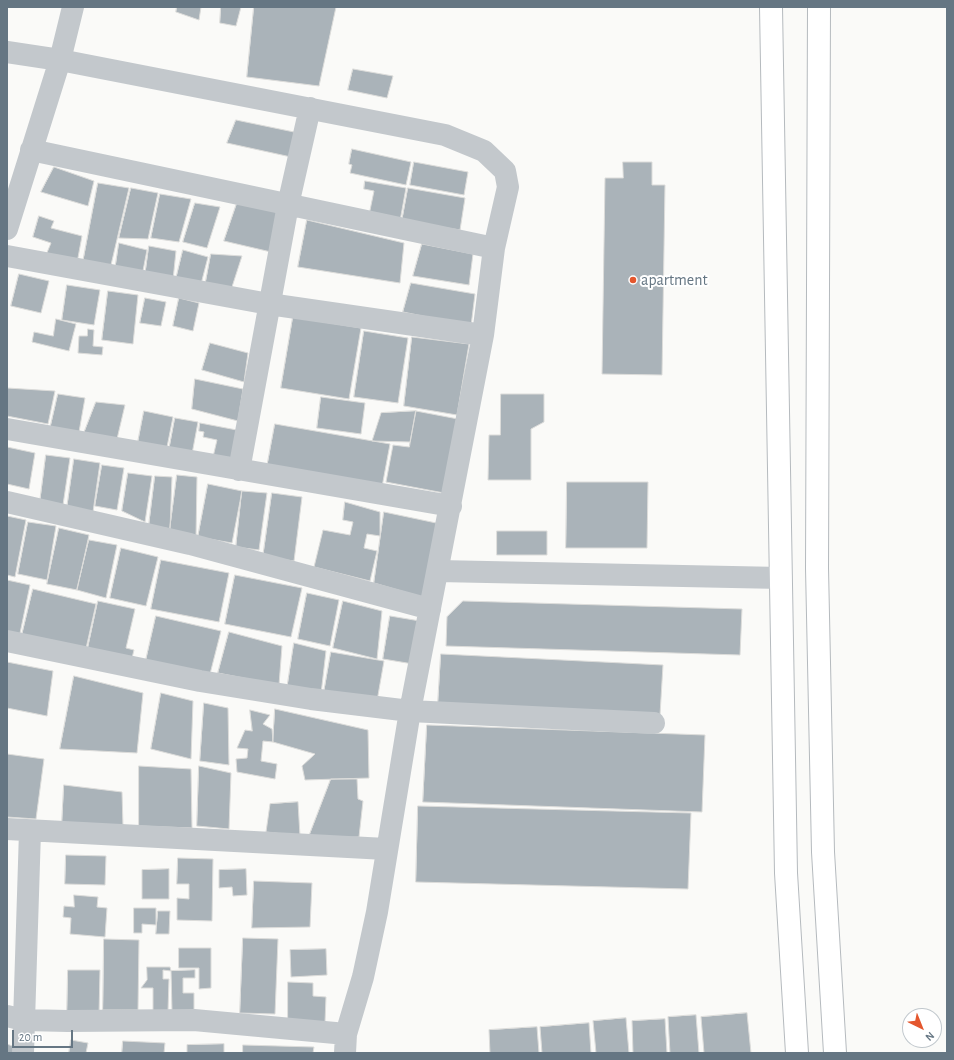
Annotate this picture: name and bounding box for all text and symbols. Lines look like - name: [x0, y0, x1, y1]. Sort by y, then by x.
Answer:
- place label: apartment: [641, 270, 708, 290]
- marker: apartment: [628, 275, 638, 285]
- north arrow: [902, 1008, 942, 1048]
- scale bar: [14, 1022, 75, 1048]
- text: N: [923, 1030, 936, 1043]
- text: 20 m: [19, 1031, 42, 1043]

